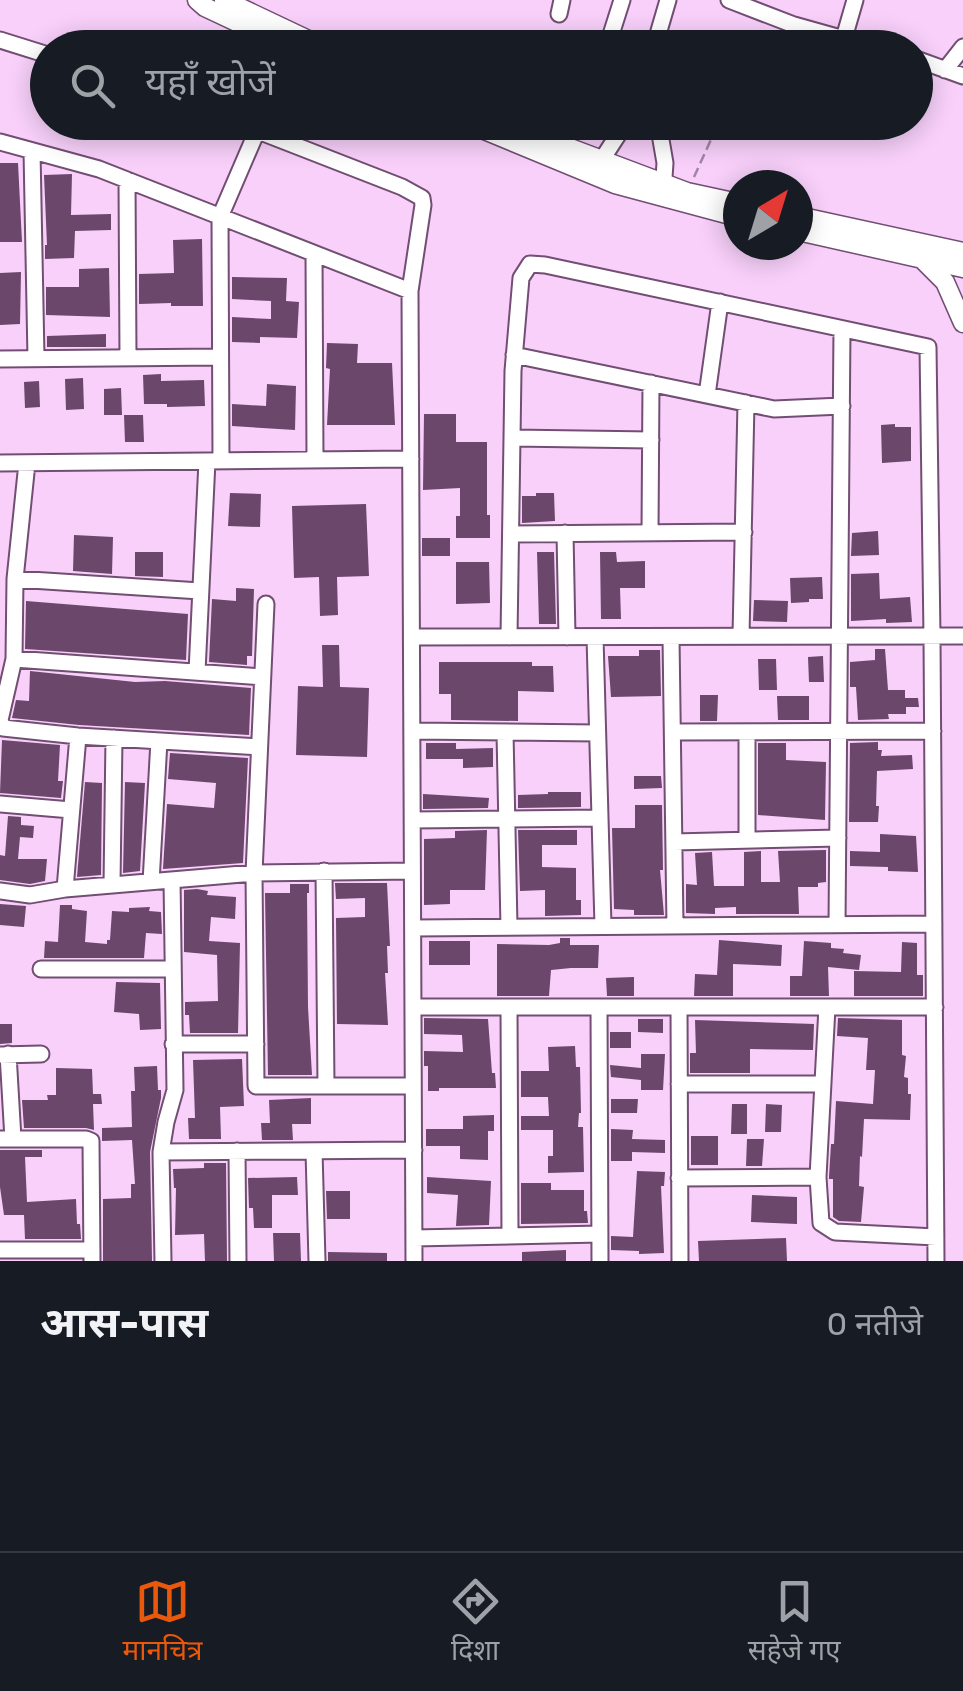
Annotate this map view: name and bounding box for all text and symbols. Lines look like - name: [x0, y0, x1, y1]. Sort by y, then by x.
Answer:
- search box: [30, 30, 933, 140]
- icon: search: [65, 58, 120, 113]
- text: यहाँ खोजें: [145, 59, 276, 105]
- north arrow: [723, 170, 813, 260]
- text: आस-पास: [40, 1298, 208, 1348]
- text: 0 नतीजे: [827, 1305, 923, 1343]
- tab: मानचित्र: [123, 1574, 203, 1671]
- tab: दिशा: [448, 1574, 503, 1671]
- tab: सहेजे गए: [748, 1574, 840, 1671]

